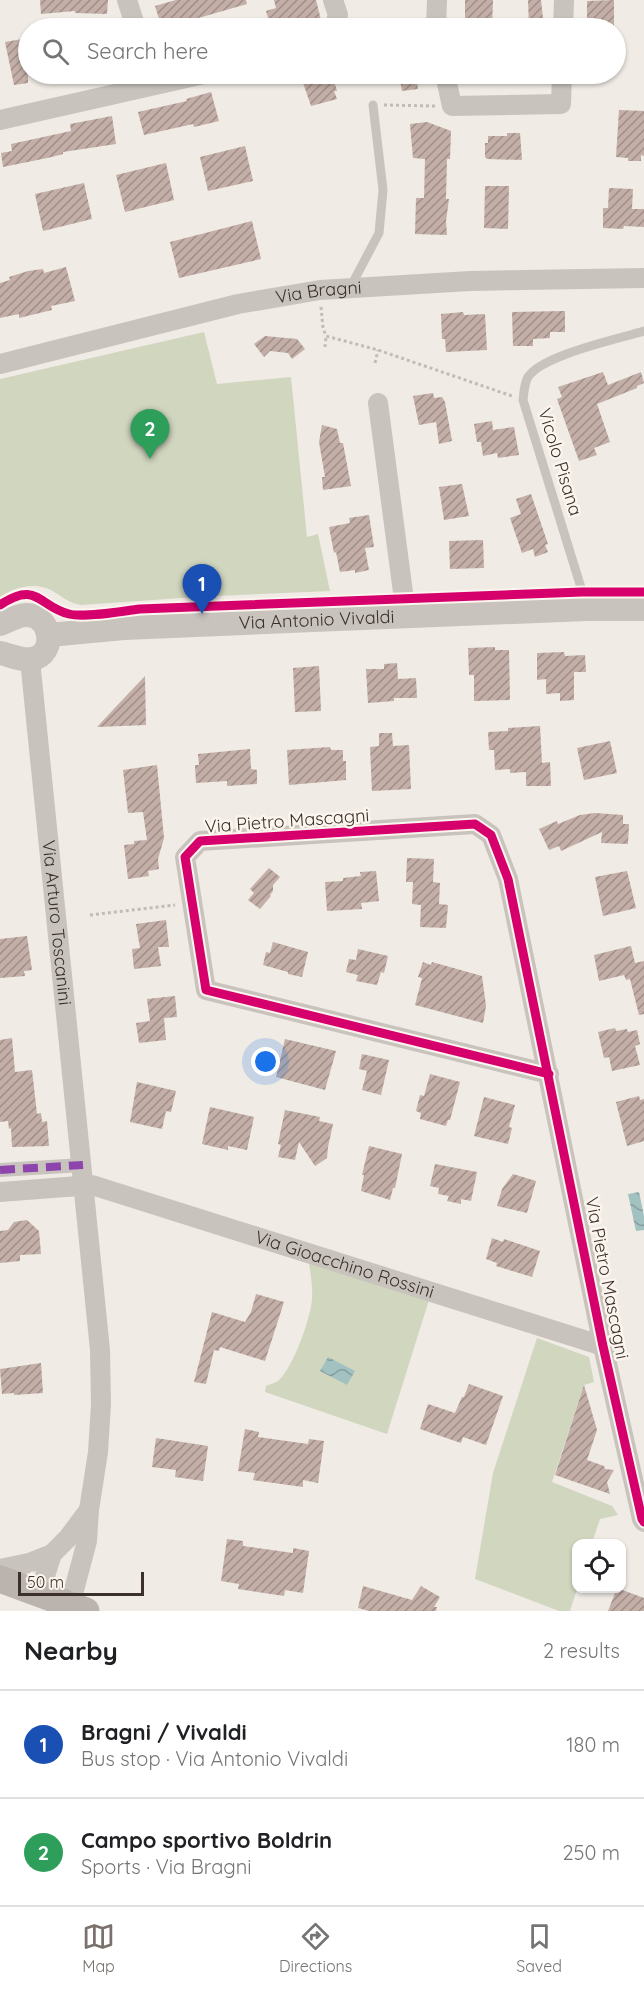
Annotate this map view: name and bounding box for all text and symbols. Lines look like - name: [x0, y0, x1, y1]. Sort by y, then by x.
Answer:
- search box: [18, 18, 626, 84]
- icon: search: [39, 35, 72, 68]
- text: Search here: [87, 37, 208, 65]
- street label: Via Bragni: [274, 276, 362, 308]
- street label: Vicolo Pisana: [533, 405, 588, 518]
- pin: 2: [130, 410, 170, 459]
- pin: 1: [182, 564, 222, 614]
- street label: Via Antonio Vivaldi: [238, 605, 395, 634]
- street label: Via Pietro Mascagni: [204, 803, 370, 838]
- street label: Via Arturo Toscanini: [37, 839, 77, 1006]
- your location: [251, 1047, 280, 1076]
- street label: Via Pietro Mascagni: [580, 1195, 635, 1361]
- street label: Via Gioacchino Rossini: [252, 1225, 437, 1303]
- map controls: [572, 1539, 626, 1593]
- button: locate: [572, 1539, 626, 1593]
- scale bar: [18, 1569, 144, 1596]
- text: 50 m: [27, 1572, 64, 1592]
- text: Nearby: [24, 1634, 118, 1667]
- text: 2 results: [543, 1638, 620, 1663]
- text: Bragni / Vivaldi: [81, 1718, 247, 1746]
- text: 1: [40, 1732, 47, 1757]
- text: 180 m: [566, 1732, 620, 1757]
- text: Bus stop · Via Antonio Vivaldi: [81, 1746, 348, 1771]
- text: Campo sportivo Boldrin: [81, 1826, 332, 1854]
- text: 2: [38, 1840, 49, 1865]
- text: 250 m: [562, 1840, 620, 1865]
- text: Sports · Via Bragni: [81, 1854, 252, 1879]
- tab: Map: [82, 1920, 115, 1976]
- tab: Directions: [279, 1920, 352, 1976]
- tab: Saved: [516, 1920, 562, 1976]

